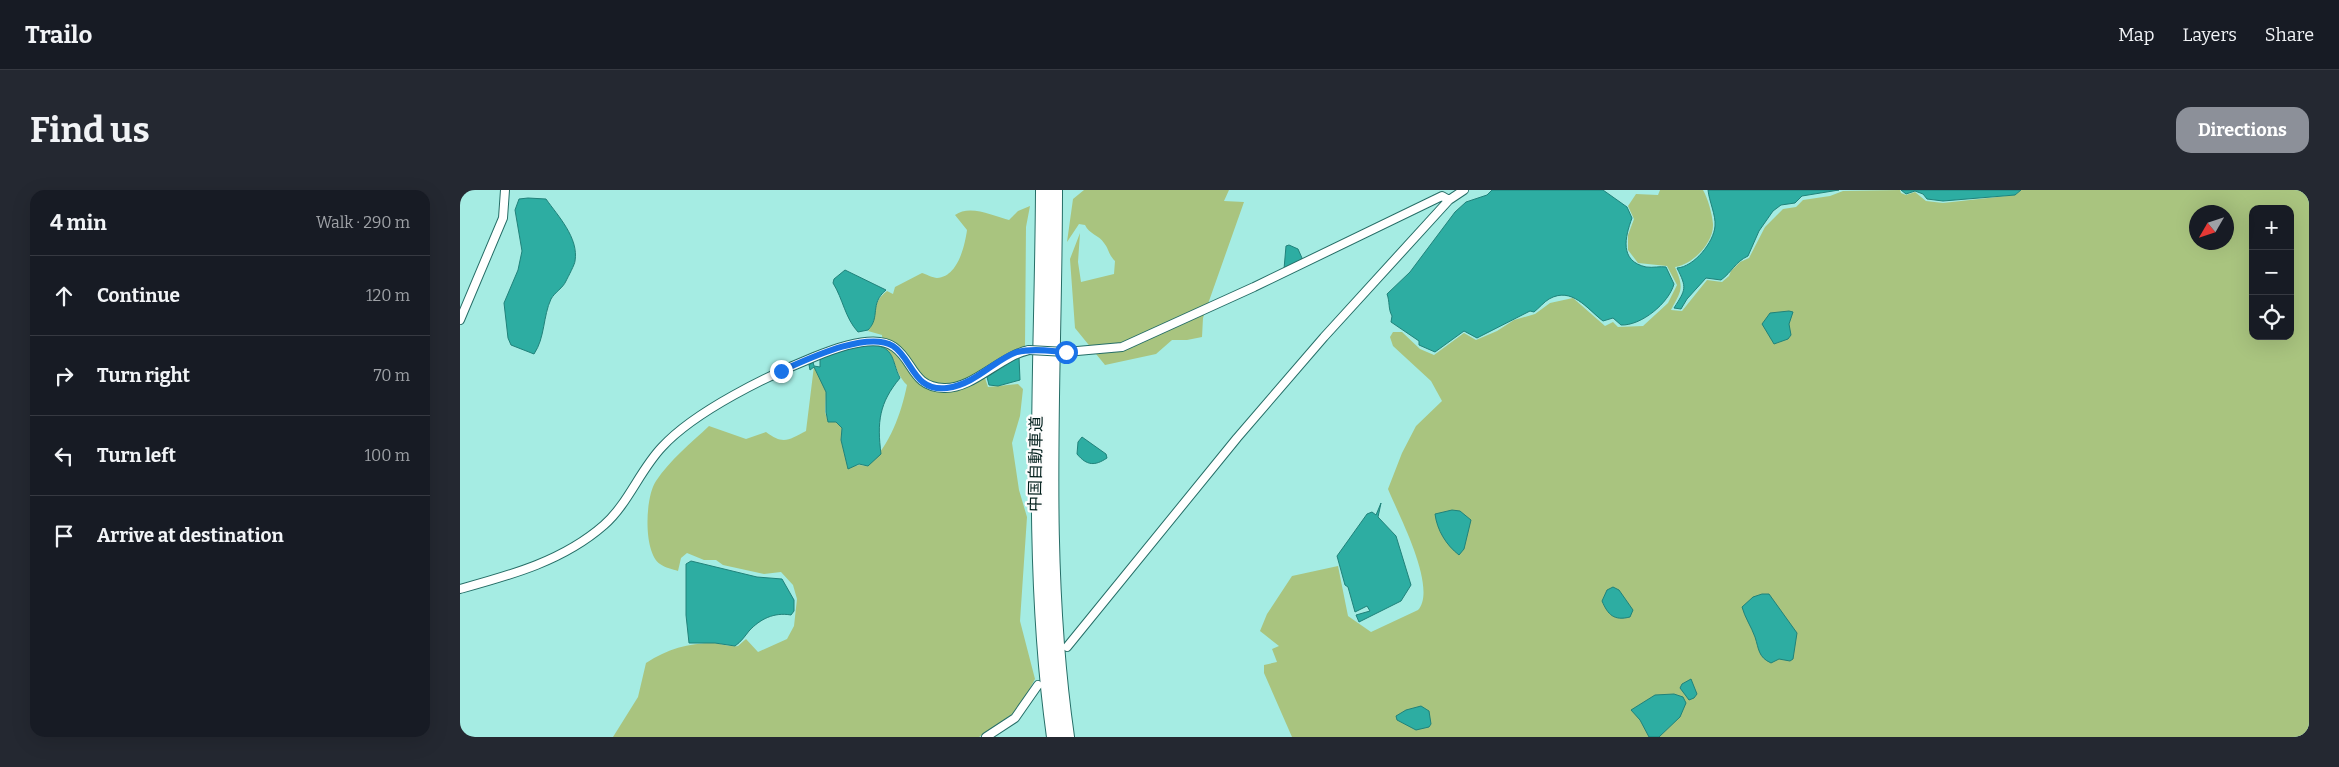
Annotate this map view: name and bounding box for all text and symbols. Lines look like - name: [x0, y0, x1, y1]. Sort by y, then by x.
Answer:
- text: Trailo: [25, 21, 92, 49]
- text: Map: [2118, 24, 2154, 46]
- text: Layers: [2182, 24, 2237, 46]
- text: Share: [2265, 24, 2314, 46]
- button: Directions: [2176, 107, 2309, 153]
- text: Find us: [30, 109, 150, 151]
- north arrow: [2189, 205, 2234, 250]
- map controls: [2249, 205, 2294, 340]
- button: +: [2249, 205, 2294, 250]
- text: 4 min: [50, 210, 107, 236]
- text: Walk · 290 m: [316, 213, 410, 232]
- button: −: [2249, 250, 2294, 295]
- icon: ahead: [50, 282, 78, 310]
- text: Continue: [97, 284, 180, 307]
- text: 120 m: [366, 286, 410, 305]
- button: locate: [2249, 295, 2294, 340]
- route start: [1055, 341, 1078, 364]
- route end: [770, 360, 793, 383]
- icon: right: [50, 362, 78, 390]
- text: Turn right: [97, 364, 190, 387]
- text: 70 m: [374, 366, 410, 385]
- street label: 中国自動車道: [1025, 416, 1046, 512]
- icon: left: [50, 442, 78, 470]
- text: Turn left: [97, 444, 176, 467]
- text: 100 m: [365, 446, 410, 465]
- icon: arrive: [50, 522, 78, 550]
- text: Arrive at destination: [97, 524, 284, 547]

